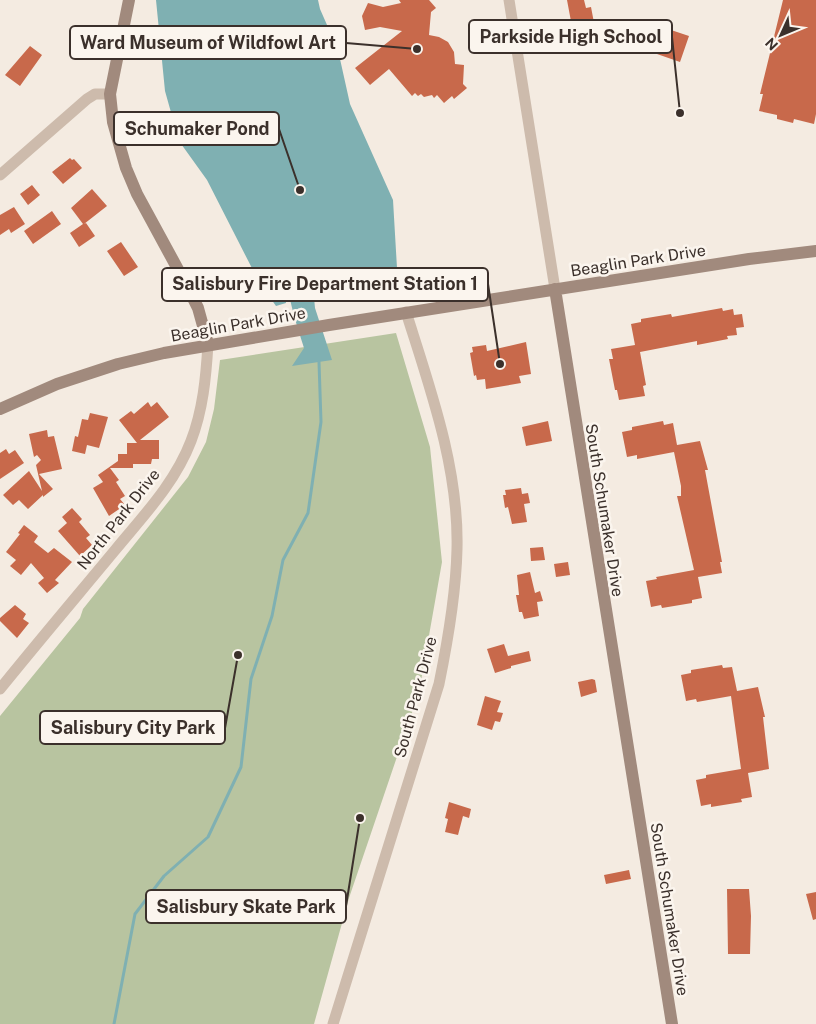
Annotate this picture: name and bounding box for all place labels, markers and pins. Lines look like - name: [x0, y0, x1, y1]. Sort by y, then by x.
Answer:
- callout: Parkside High School: [469, 20, 672, 53]
- callout: Ward Museum of Wildfowl Art: [70, 26, 346, 59]
- callout: Schumaker Pond: [114, 112, 279, 145]
- callout: Salisbury Fire Department Station 1: [162, 268, 488, 301]
- callout: Salisbury City Park: [40, 711, 225, 744]
- callout: Salisbury Skate Park: [146, 890, 346, 923]

